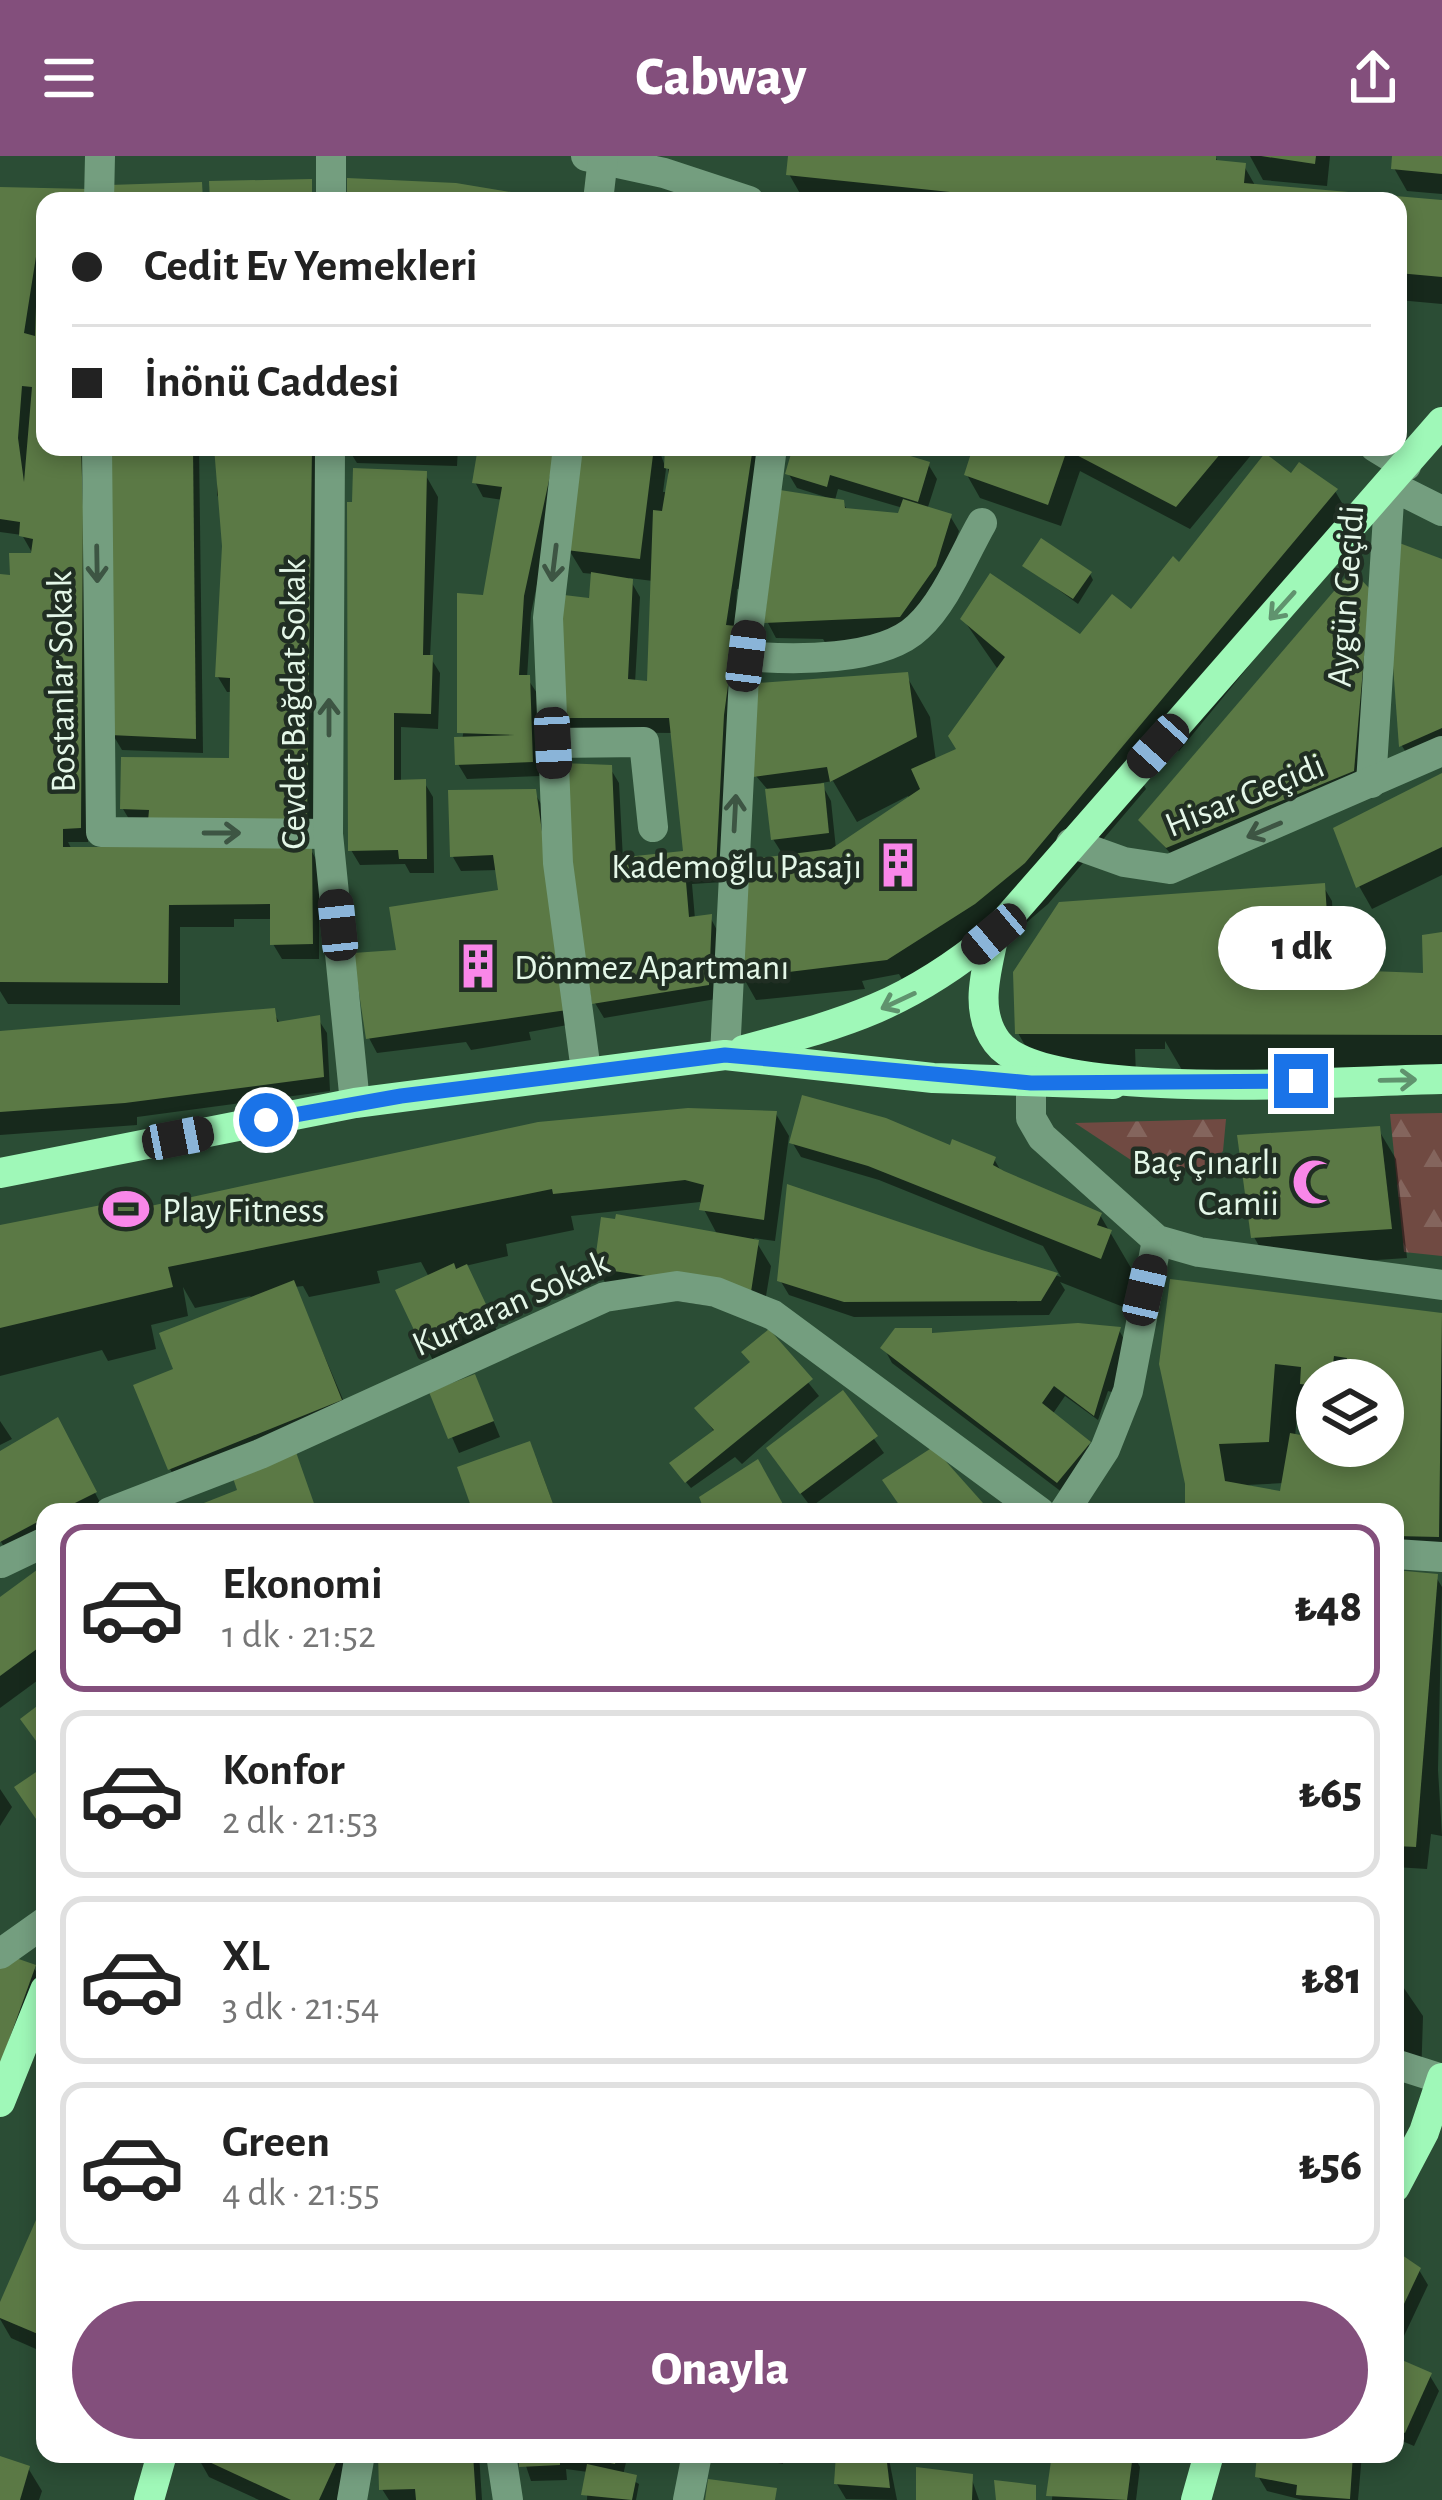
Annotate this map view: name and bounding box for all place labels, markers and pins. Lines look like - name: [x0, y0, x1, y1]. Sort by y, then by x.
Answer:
- building icon: Kademoğlu Pasajı: [873, 840, 923, 890]
- place label: Kademoğlu Pasajı: [611, 849, 862, 885]
- building icon: Dönmez Apartmanı: [453, 941, 503, 991]
- place label: Dönmez Apartmanı: [514, 950, 789, 986]
- place label: Baç Çınarlı Camii: [1132, 1145, 1279, 1222]
- mosque icon: Baç Çınarlı Camii: [1290, 1157, 1340, 1207]
- sports icon: Play Fitness: [101, 1184, 151, 1234]
- place label: Play Fitness: [162, 1193, 325, 1229]

